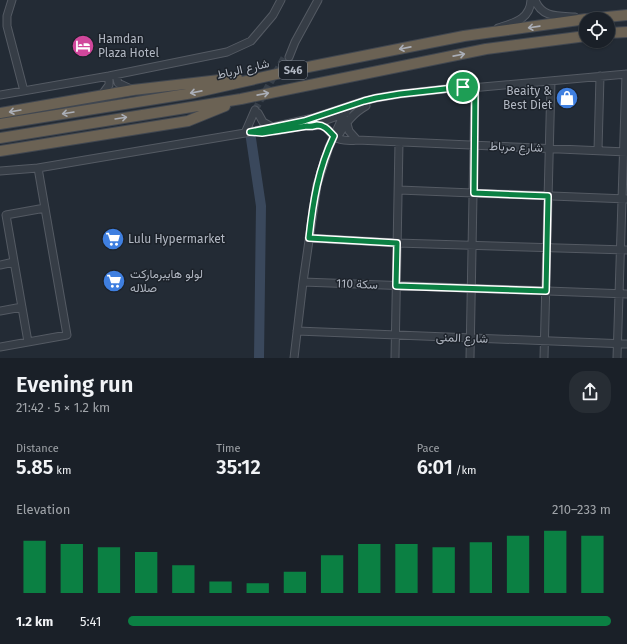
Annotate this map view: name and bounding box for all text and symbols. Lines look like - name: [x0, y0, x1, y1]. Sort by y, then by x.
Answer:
- map controls: [579, 12, 615, 48]
- button: locate: [579, 12, 615, 48]
- one-way arrow: [527, 23, 540, 30]
- place label: Hamdan Plaza Hotel: [98, 32, 159, 60]
- hotel icon: Hamdan Plaza Hotel: [70, 33, 96, 59]
- one-way arrow: [399, 44, 412, 52]
- one-way arrow: [453, 50, 466, 58]
- street label: شارع الرباط: [215, 56, 271, 84]
- road number: S46: [279, 61, 307, 79]
- pin: [446, 70, 480, 104]
- icon: arrive: [452, 76, 474, 98]
- place label: Beaity & Best Diet: [503, 84, 553, 112]
- shop icon: Beaity & Best Diet: [554, 85, 580, 111]
- one-way arrow: [190, 89, 203, 97]
- one-way arrow: [256, 90, 269, 98]
- one-way arrow: [9, 107, 22, 115]
- one-way arrow: [62, 109, 75, 117]
- one-way arrow: [114, 114, 127, 122]
- street label: شارع مرباط: [489, 139, 543, 157]
- supermarket icon: Lulu Hypermarket: [100, 226, 126, 252]
- place label: Lulu Hypermarket: [128, 232, 226, 246]
- place label: لولو هايبرماركت صلاله: [130, 267, 203, 295]
- supermarket icon: لولو هايبرماركت صلاله: [101, 268, 127, 294]
- street label: سكة 110: [336, 276, 378, 292]
- street label: شارع المنى: [436, 330, 488, 348]
- text: Evening run: [16, 371, 133, 398]
- button: share: [569, 371, 611, 413]
- text: 21:42 · 5 × 1.2 km: [16, 400, 110, 415]
- text: Distance: [16, 442, 59, 455]
- text: Time: [216, 442, 241, 455]
- text: Pace: [417, 442, 439, 455]
- text: 5.85: [16, 455, 53, 479]
- text: 35:12: [216, 455, 261, 479]
- text: 6:01: [417, 455, 453, 479]
- text: km: [53, 464, 71, 477]
- text: /km: [453, 464, 477, 477]
- text: Elevation: [16, 502, 70, 517]
- text: 210–233 m: [552, 502, 611, 517]
- text: 1.2 km: [16, 614, 53, 629]
- text: 5:41: [80, 614, 101, 629]

